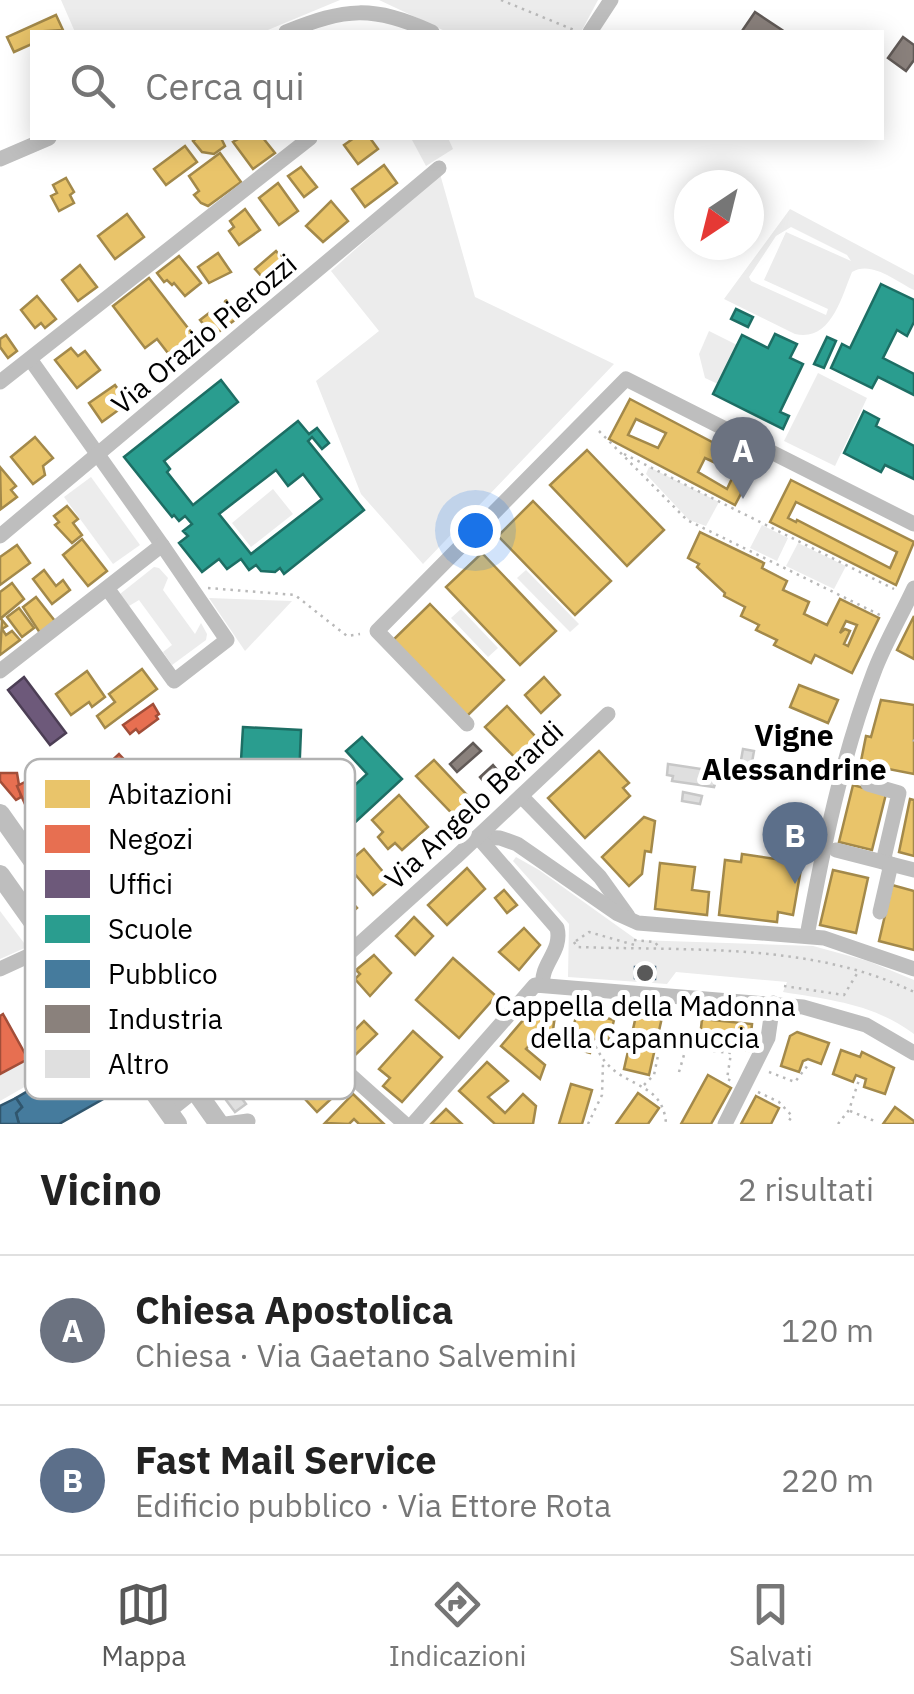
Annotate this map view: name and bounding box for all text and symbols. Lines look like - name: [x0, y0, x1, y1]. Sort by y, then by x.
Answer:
- search box: [30, 30, 884, 140]
- icon: search: [65, 58, 120, 113]
- text: Cerca qui: [145, 61, 305, 110]
- north arrow: [674, 170, 764, 260]
- street label: Via Orazio Pierozzi: [103, 245, 304, 422]
- pin: A: [710, 416, 776, 499]
- your location: [450, 505, 501, 556]
- street label: Via Angelo Berardi: [376, 712, 571, 897]
- district label: Vigne Alessandrine: [701, 715, 887, 788]
- legend: [25, 759, 355, 1099]
- text: Abitazioni: [108, 775, 233, 812]
- pin: B: [762, 802, 828, 884]
- text: Negozi: [108, 820, 193, 857]
- text: Uffici: [108, 865, 173, 902]
- text: Scuole: [108, 910, 193, 947]
- text: Pubblico: [108, 955, 218, 992]
- marker: Cappella della Madonna della Capannuccia: [634, 962, 656, 984]
- place label: Cappella della Madonna della Capannuccia: [494, 987, 796, 1056]
- text: Industria: [108, 1000, 223, 1037]
- text: Altro: [108, 1045, 169, 1082]
- text: Vicino: [40, 1162, 162, 1217]
- text: 2 risultati: [738, 1168, 874, 1210]
- text: Chiesa Apostolica: [135, 1285, 453, 1334]
- text: A: [62, 1309, 83, 1351]
- text: 120 m: [781, 1309, 874, 1351]
- text: Chiesa · Via Gaetano Salvemini: [135, 1334, 577, 1376]
- text: Fast Mail Service: [135, 1435, 437, 1484]
- text: B: [62, 1459, 83, 1501]
- text: 220 m: [781, 1459, 874, 1501]
- text: Edificio pubblico · Via Ettore Rota: [135, 1484, 611, 1526]
- tab: Mappa: [101, 1577, 186, 1674]
- tab: Indicazioni: [389, 1577, 527, 1674]
- tab: Salvati: [729, 1577, 813, 1674]

